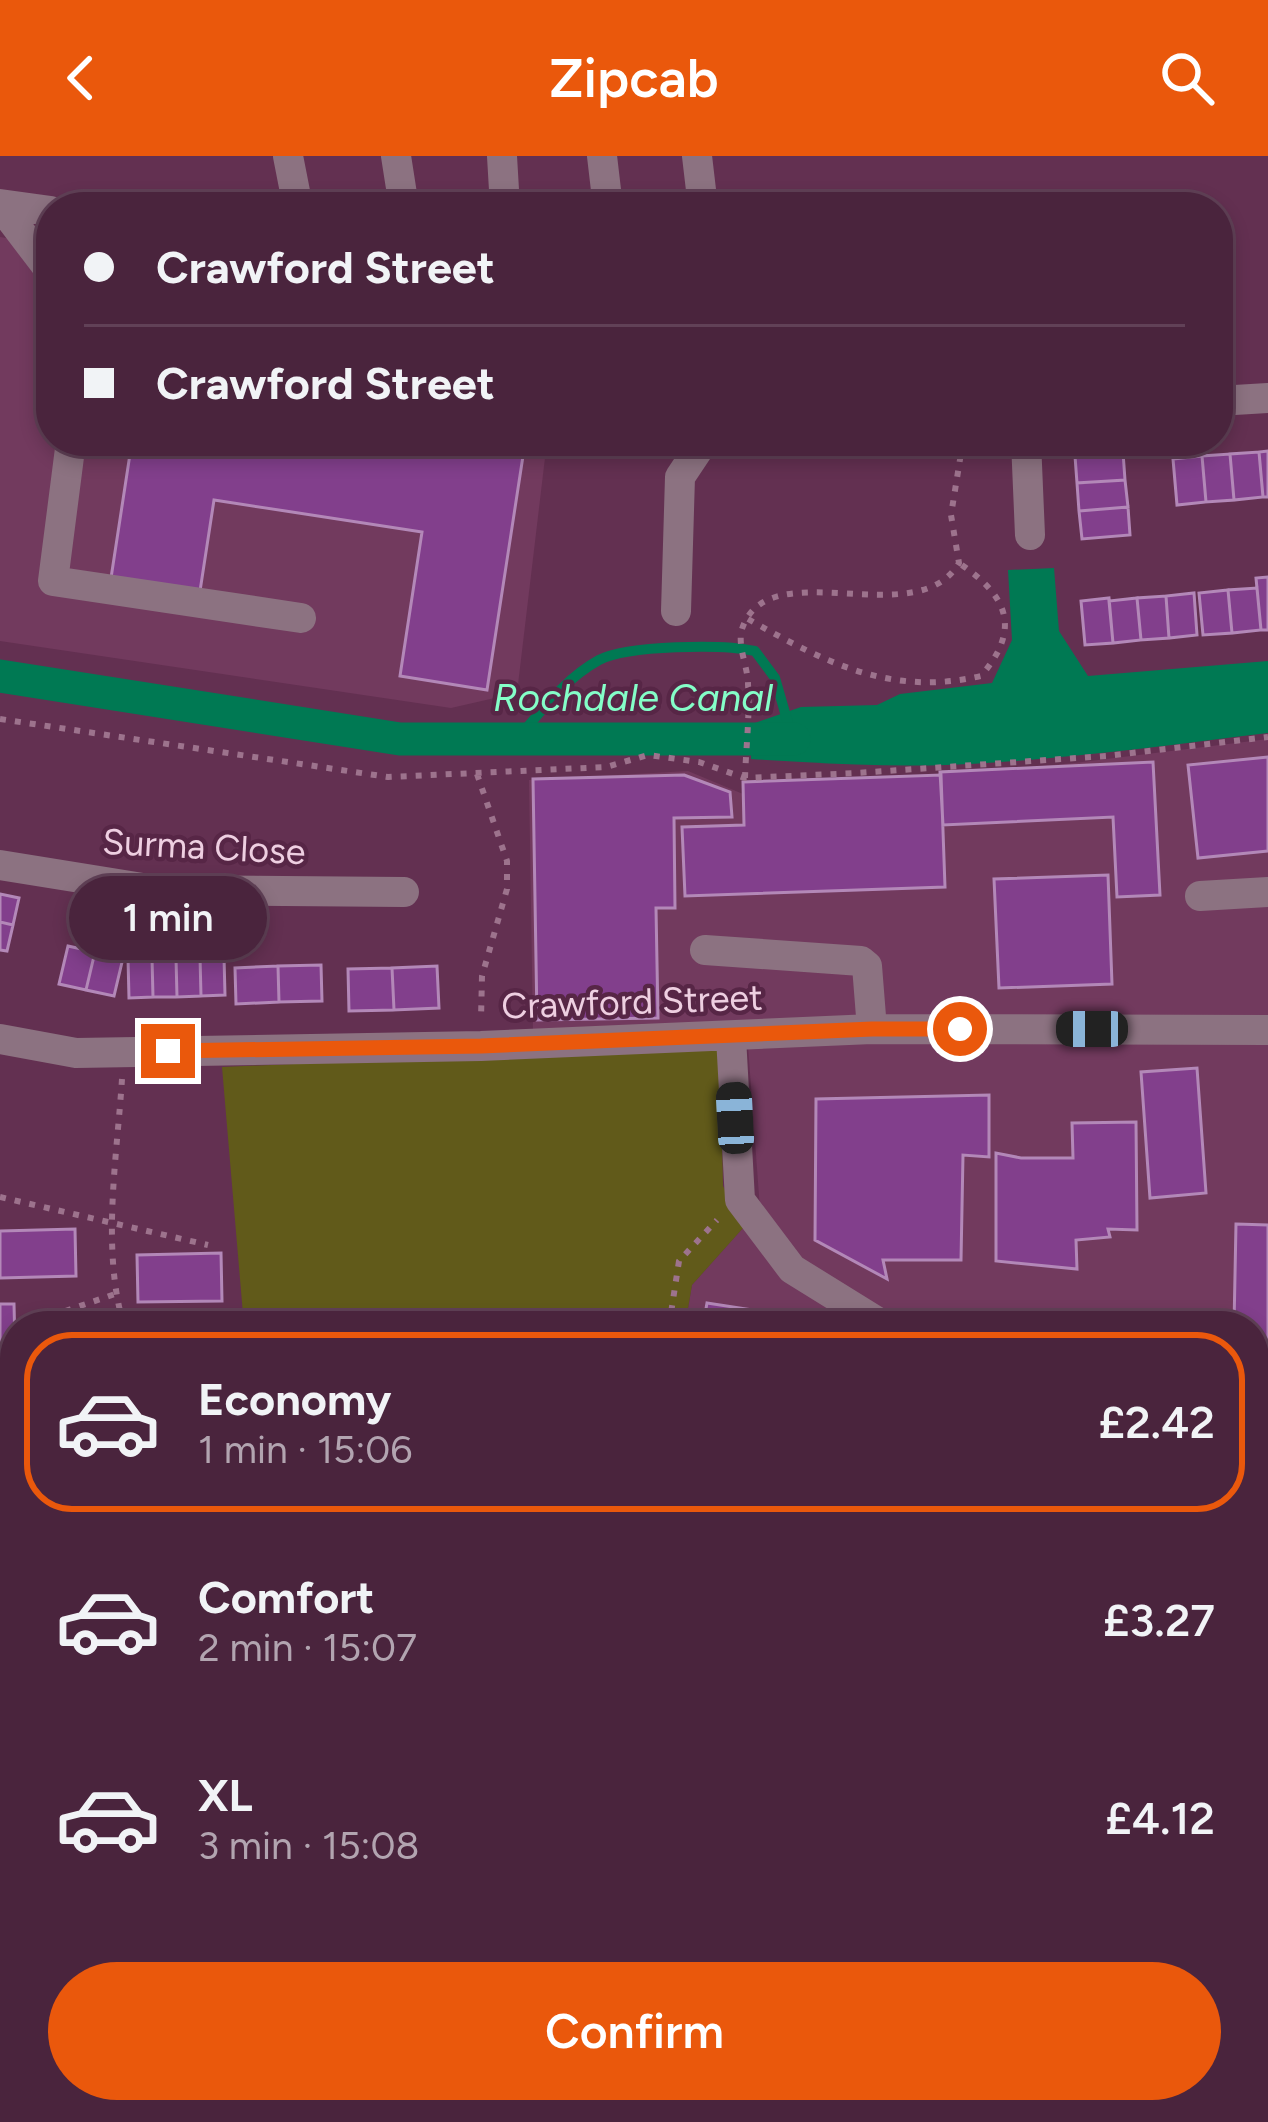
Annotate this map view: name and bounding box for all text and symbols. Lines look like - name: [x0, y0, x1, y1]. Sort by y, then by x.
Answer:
- icon: back: [48, 45, 114, 111]
- icon: search: [1154, 45, 1220, 111]
- text: Zipcab: [549, 46, 719, 111]
- text: Crawford Street: [156, 240, 495, 294]
- text: Crawford Street: [156, 356, 495, 410]
- water label: Rochdale Canal: [493, 674, 773, 721]
- street label: Surma Close: [101, 820, 307, 873]
- callout: 1 min: [69, 877, 267, 961]
- text: 1 min: [122, 894, 214, 941]
- street label: Crawford Street: [501, 975, 763, 1028]
- route start: [933, 1002, 987, 1056]
- car: [1056, 1011, 1128, 1047]
- route end: [141, 1024, 195, 1078]
- car: [715, 1081, 755, 1155]
- icon: car: [54, 1368, 162, 1476]
- text: Economy: [198, 1372, 391, 1426]
- text: £2.42: [1098, 1395, 1215, 1449]
- text: 1 min · 15:06: [198, 1426, 412, 1473]
- icon: car: [54, 1566, 162, 1674]
- text: Comfort: [198, 1570, 374, 1624]
- text: £3.27: [1103, 1593, 1215, 1647]
- text: 2 min · 15:07: [198, 1624, 417, 1671]
- icon: car: [54, 1764, 162, 1872]
- text: XL: [198, 1768, 253, 1822]
- text: £4.12: [1105, 1791, 1215, 1845]
- text: 3 min · 15:08: [198, 1822, 419, 1869]
- button: Confirm: [48, 1962, 1221, 2100]

